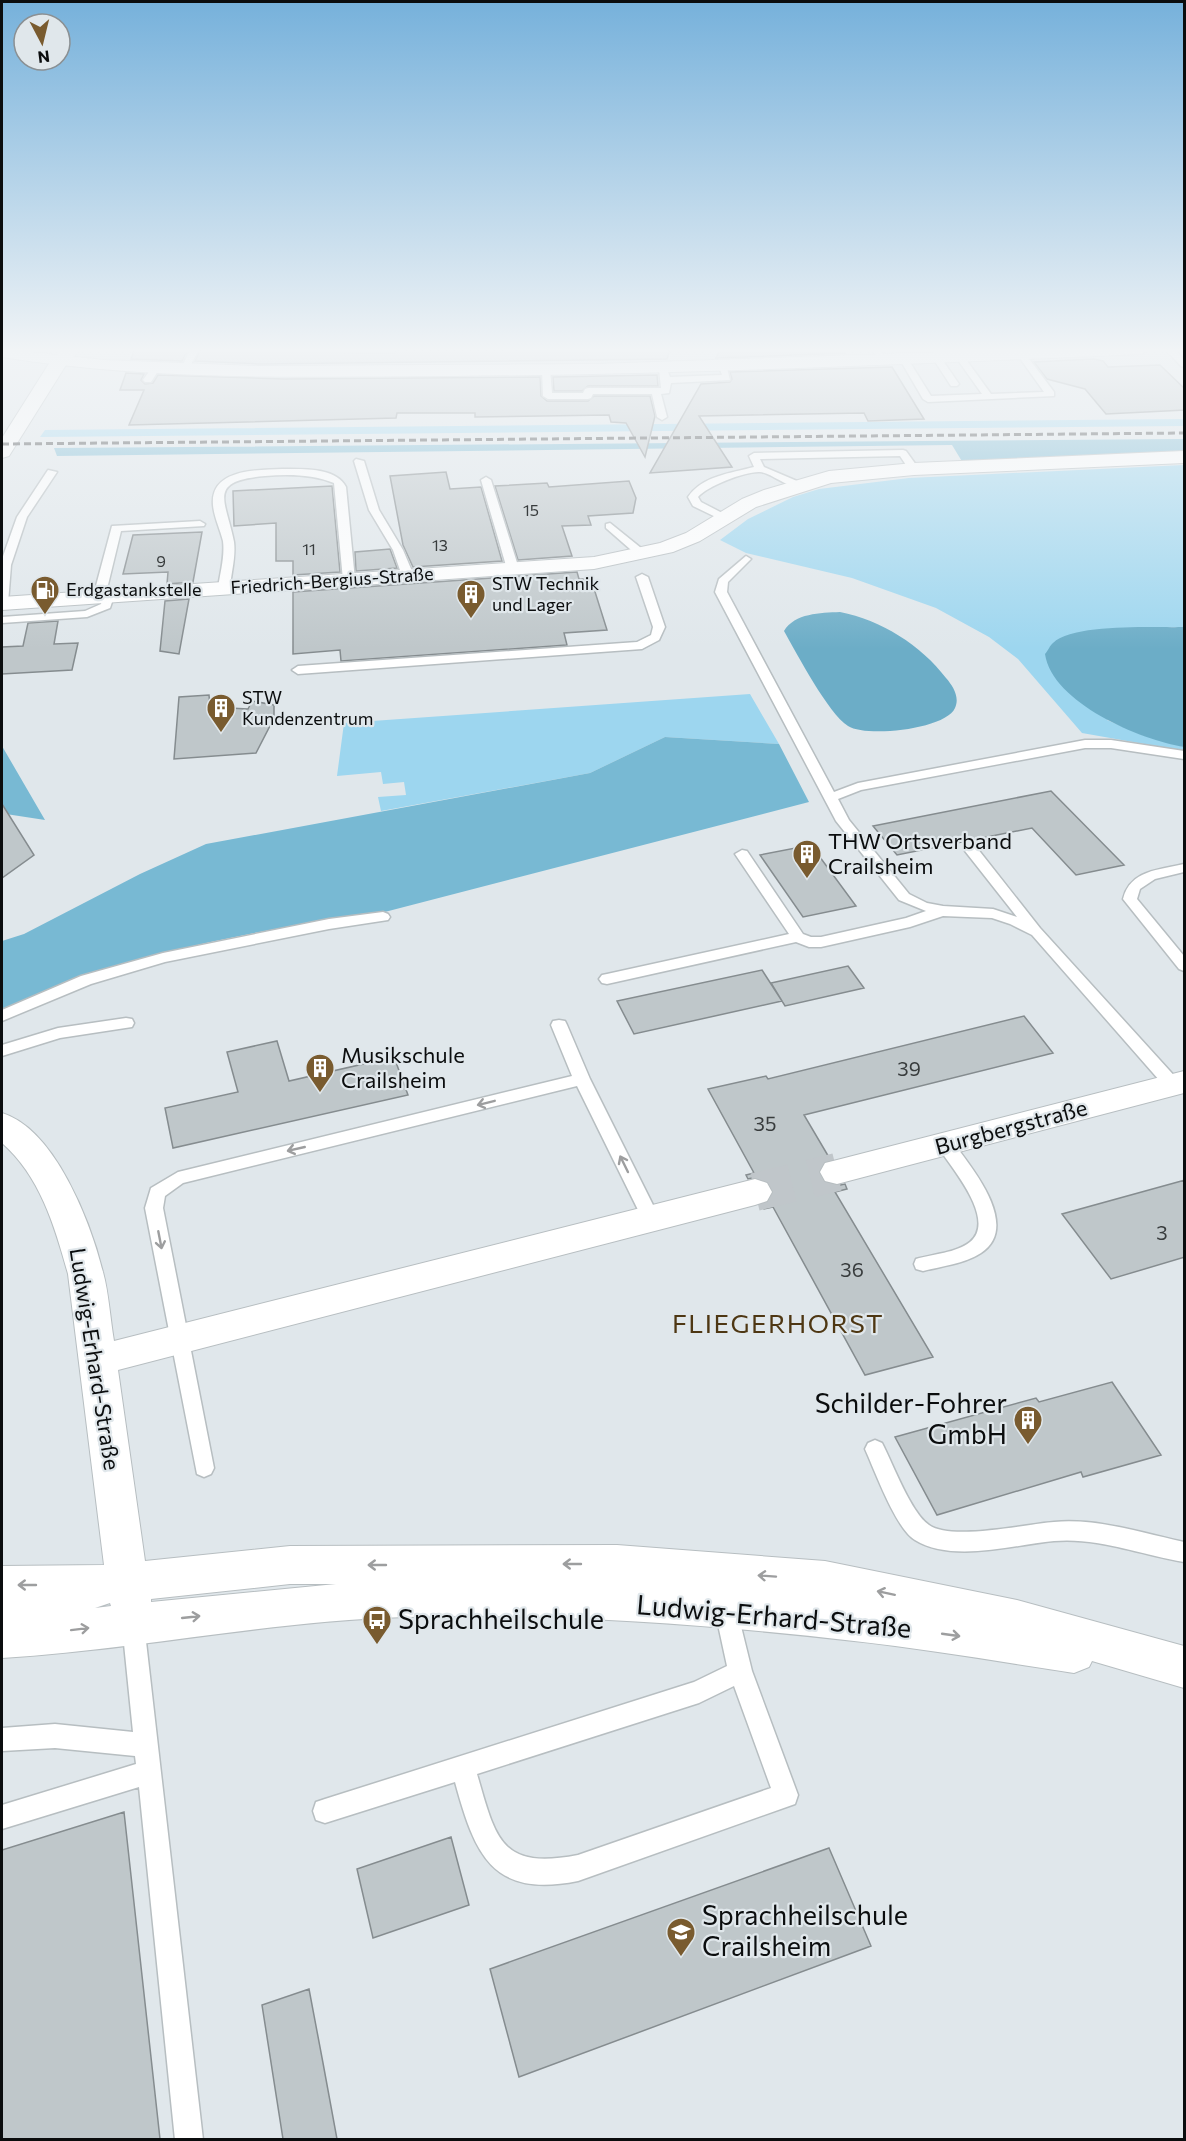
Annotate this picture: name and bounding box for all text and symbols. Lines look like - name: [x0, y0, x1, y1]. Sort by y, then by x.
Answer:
- north arrow: [12, 12, 72, 72]
- text: N: [37, 47, 51, 68]
- house number: 15: [523, 500, 539, 519]
- house number: 13: [432, 535, 448, 554]
- house number: 11: [302, 539, 316, 558]
- house number: 9: [156, 551, 166, 570]
- street label: Friedrich-Bergius-Straße: [230, 562, 434, 598]
- place label: STW Technik und Lager: [492, 572, 599, 615]
- fuel station icon: Erdgastankstelle: [29, 574, 61, 616]
- place label: Erdgastankstelle: [66, 578, 202, 600]
- building icon: STW Technik und Lager: [455, 578, 487, 620]
- place label: STW Kundenzentrum: [242, 686, 373, 729]
- building icon: STW Kundenzentrum: [205, 692, 237, 734]
- place label: THW Ortsverband Crailsheim: [828, 827, 1012, 879]
- building icon: THW Ortsverband Crailsheim: [791, 838, 823, 880]
- place label: Musikschule Crailsheim: [341, 1041, 465, 1093]
- building icon: Musikschule Crailsheim: [304, 1052, 336, 1094]
- house number: 39: [897, 1056, 921, 1080]
- street label: Burgbergstraße: [932, 1093, 1090, 1160]
- one-way arrow: [477, 1098, 496, 1110]
- house number: 35: [754, 1111, 776, 1135]
- one-way arrow: [287, 1144, 306, 1156]
- one-way arrow: [618, 1156, 630, 1174]
- house number: 3: [1156, 1220, 1168, 1244]
- one-way arrow: [155, 1229, 166, 1249]
- street label: Ludwig-Erhard-Straße: [65, 1246, 126, 1472]
- house number: 36: [840, 1257, 864, 1281]
- district label: FLIEGERHORST: [672, 1307, 884, 1338]
- place label: Schilder-Fohrer GmbH: [815, 1386, 1007, 1450]
- building icon: Schilder-Fohrer GmbH: [1012, 1404, 1044, 1446]
- one-way arrow: [563, 1558, 583, 1570]
- one-way arrow: [368, 1559, 388, 1571]
- one-way arrow: [757, 1570, 777, 1581]
- one-way arrow: [17, 1579, 37, 1591]
- street label: Ludwig-Erhard-Straße: [635, 1587, 913, 1644]
- one-way arrow: [877, 1587, 897, 1598]
- place label: Sprachheilschule: [398, 1602, 604, 1635]
- bus stop icon: Sprachheilschule: [361, 1604, 393, 1646]
- one-way arrow: [181, 1611, 201, 1622]
- one-way arrow: [70, 1623, 90, 1634]
- one-way arrow: [940, 1630, 960, 1641]
- place label: Sprachheilschule Crailsheim: [702, 1898, 908, 1962]
- school or university icon: Sprachheilschule Crailsheim: [665, 1916, 697, 1958]

